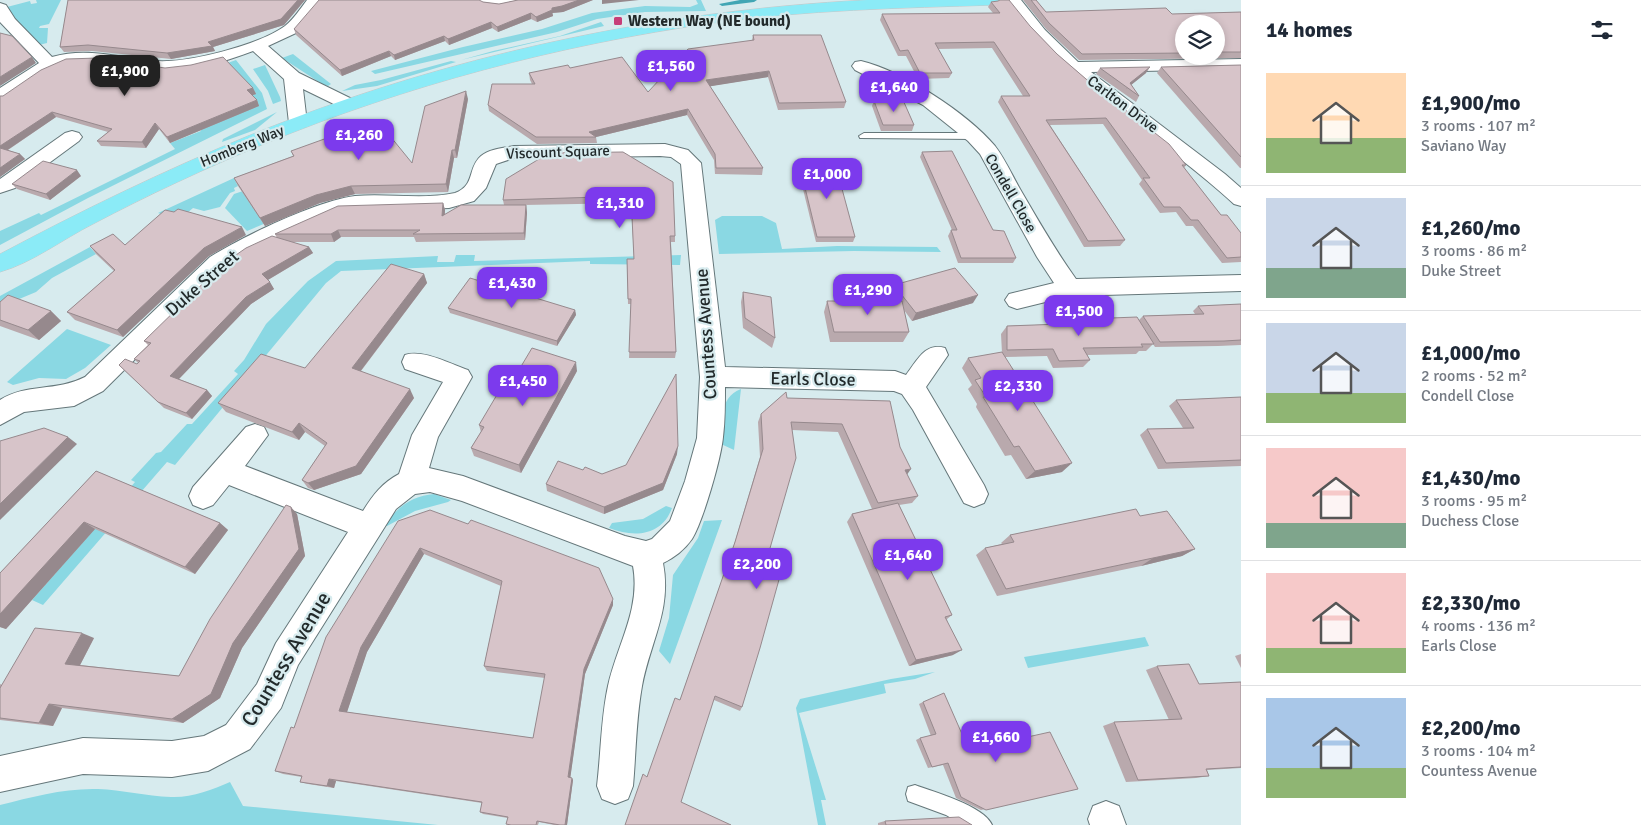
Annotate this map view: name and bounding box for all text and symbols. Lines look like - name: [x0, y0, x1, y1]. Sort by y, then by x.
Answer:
- place label: Western Way (NE bound): [628, 12, 791, 30]
- marker: Western Way (NE bound): [612, 15, 624, 27]
- map controls: [1175, 15, 1225, 65]
- button: layers: [1175, 15, 1225, 65]
- icon: filters: [1588, 16, 1616, 44]
- text: 14 homes: [1266, 17, 1352, 43]
- pin: £1,560: [630, 49, 712, 92]
- pin: £1,900: [84, 54, 166, 97]
- text: £1,560: [647, 56, 695, 76]
- text: £1,900: [101, 61, 149, 81]
- pin: £1,640: [853, 70, 935, 113]
- street label: Carlton Drive: [1084, 71, 1162, 137]
- text: £1,640: [870, 77, 918, 97]
- text: £1,900/mo: [1421, 90, 1520, 116]
- icon: home: [1306, 93, 1366, 153]
- text: 3 rooms · 107 m²: [1421, 116, 1536, 136]
- pin: £1,260: [318, 119, 400, 161]
- street label: Homberg Way: [198, 121, 286, 171]
- text: £1,260: [335, 125, 383, 145]
- text: Saviano Way: [1421, 136, 1506, 156]
- street label: Viscount Square: [506, 141, 610, 163]
- street label: Condell Close: [981, 151, 1041, 235]
- pin: £1,000: [786, 158, 868, 200]
- text: £1,000: [803, 164, 851, 184]
- pin: £1,310: [579, 186, 661, 229]
- text: £1,310: [596, 193, 644, 213]
- text: £1,260/mo: [1421, 215, 1520, 241]
- icon: home: [1306, 218, 1366, 278]
- text: 3 rooms · 86 m²: [1421, 241, 1527, 261]
- street label: Duke Street: [161, 245, 243, 321]
- text: Duke Street: [1421, 261, 1501, 281]
- pin: £1,430: [471, 266, 553, 309]
- street label: Countess Avenue: [690, 268, 722, 400]
- text: £1,430: [488, 273, 536, 293]
- pin: £1,290: [827, 274, 909, 316]
- text: £1,290: [844, 280, 892, 300]
- pin: £1,500: [1038, 294, 1120, 337]
- text: £1,500: [1055, 301, 1103, 321]
- text: £1,000/mo: [1421, 340, 1520, 366]
- icon: home: [1306, 343, 1366, 403]
- pin: £1,450: [482, 364, 564, 407]
- text: 2 rooms · 52 m²: [1421, 366, 1527, 386]
- street label: Earls Close: [770, 367, 856, 391]
- pin: £2,330: [977, 370, 1059, 412]
- text: £1,450: [499, 371, 547, 391]
- text: £2,330: [994, 376, 1042, 396]
- text: Condell Close: [1421, 386, 1514, 406]
- text: £1,430/mo: [1421, 465, 1520, 491]
- icon: home: [1306, 468, 1366, 528]
- text: 3 rooms · 95 m²: [1421, 491, 1527, 511]
- text: Duchess Close: [1421, 511, 1519, 531]
- pin: £1,640: [867, 538, 949, 581]
- text: £1,640: [884, 545, 932, 565]
- pin: £2,200: [716, 548, 798, 590]
- text: £2,200: [733, 554, 781, 574]
- street label: Countess Avenue: [236, 587, 336, 731]
- text: £2,330/mo: [1421, 590, 1520, 616]
- icon: home: [1306, 593, 1366, 653]
- text: 4 rooms · 136 m²: [1421, 616, 1536, 636]
- text: Earls Close: [1421, 636, 1497, 656]
- text: £2,200/mo: [1421, 715, 1520, 741]
- icon: home: [1306, 718, 1366, 778]
- pin: £1,660: [955, 720, 1037, 763]
- text: £1,660: [972, 727, 1020, 747]
- text: 3 rooms · 104 m²: [1421, 741, 1536, 761]
- text: Countess Avenue: [1421, 761, 1537, 781]

